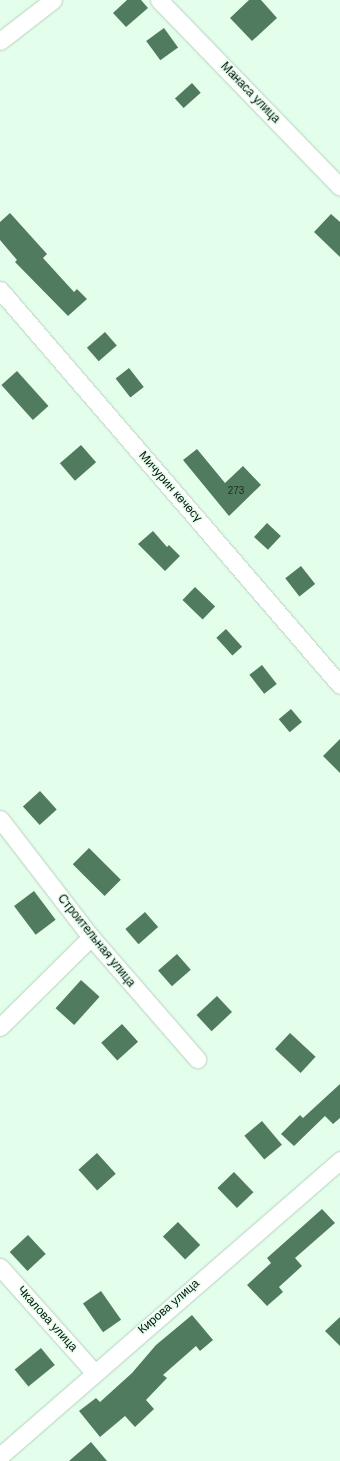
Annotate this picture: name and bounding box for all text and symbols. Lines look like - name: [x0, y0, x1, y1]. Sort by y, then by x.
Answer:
- street label: Манаса улица: [217, 60, 283, 126]
- street label: Мичурин көчөсү: [135, 449, 205, 525]
- house number: 273: [228, 485, 244, 497]
- street label: Строительная улица: [54, 892, 138, 990]
- street label: Кирова улица: [135, 1277, 203, 1337]
- street label: Чкалова улица: [14, 1283, 80, 1355]

